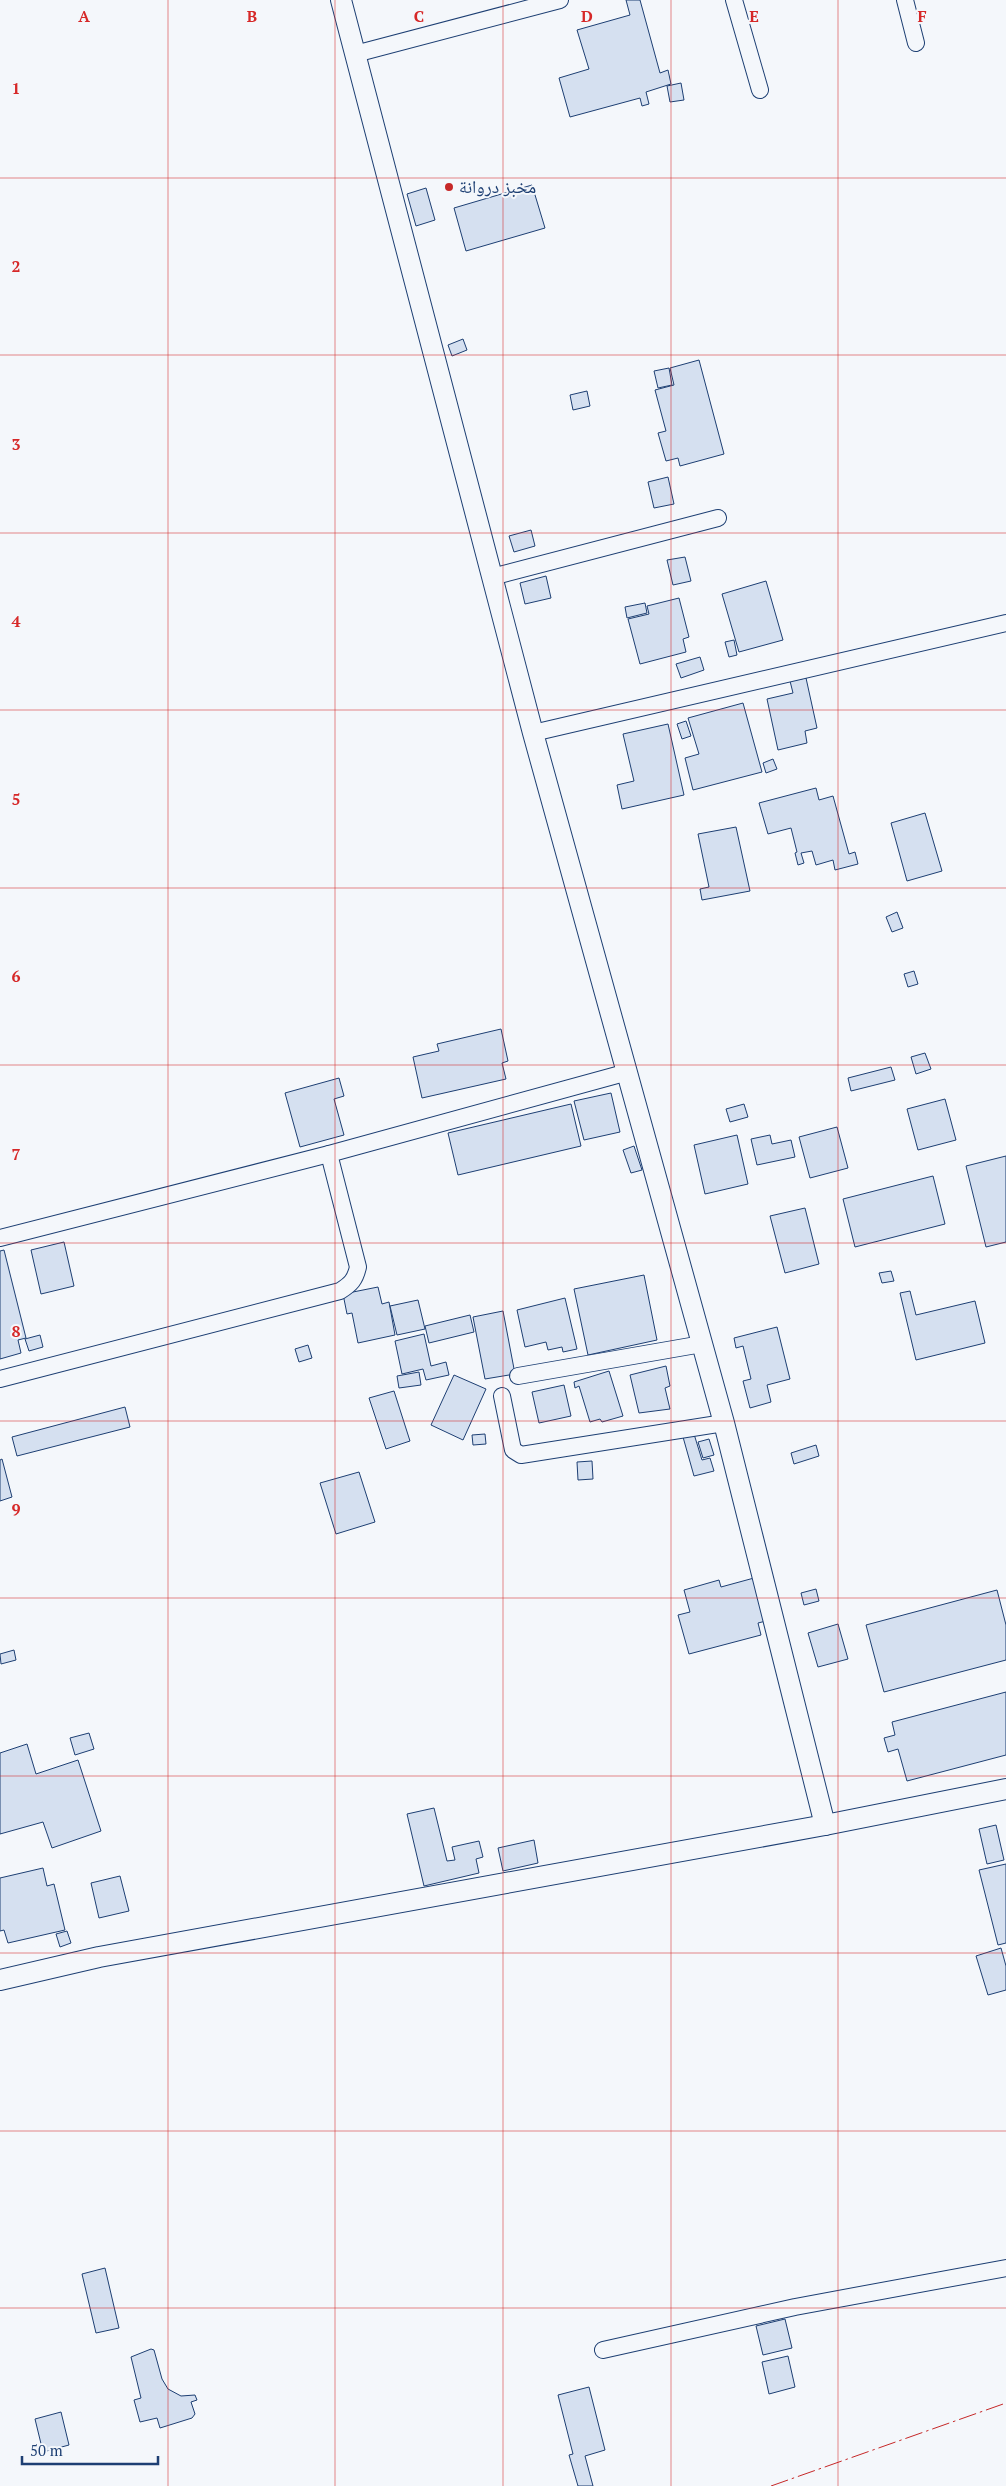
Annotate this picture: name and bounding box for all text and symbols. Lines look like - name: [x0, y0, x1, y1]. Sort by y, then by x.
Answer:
- text: A: [78, 5, 90, 27]
- text: B: [247, 5, 257, 27]
- text: C: [414, 5, 424, 27]
- text: D: [581, 5, 593, 27]
- text: E: [749, 5, 759, 27]
- text: F: [917, 5, 927, 27]
- text: 1: [11, 77, 21, 99]
- place label: مخبز دروانة: [459, 174, 536, 198]
- marker: مخبز دروانة: [443, 181, 455, 193]
- text: 2: [11, 255, 21, 277]
- text: 3: [11, 433, 21, 455]
- text: 4: [11, 610, 21, 632]
- text: 5: [11, 788, 21, 810]
- text: 6: [11, 965, 21, 987]
- text: 7: [11, 1143, 21, 1165]
- text: 8: [11, 1320, 21, 1342]
- text: 9: [11, 1498, 21, 1520]
- scale bar: [22, 2434, 159, 2466]
- text: 50 m: [30, 2440, 63, 2460]

